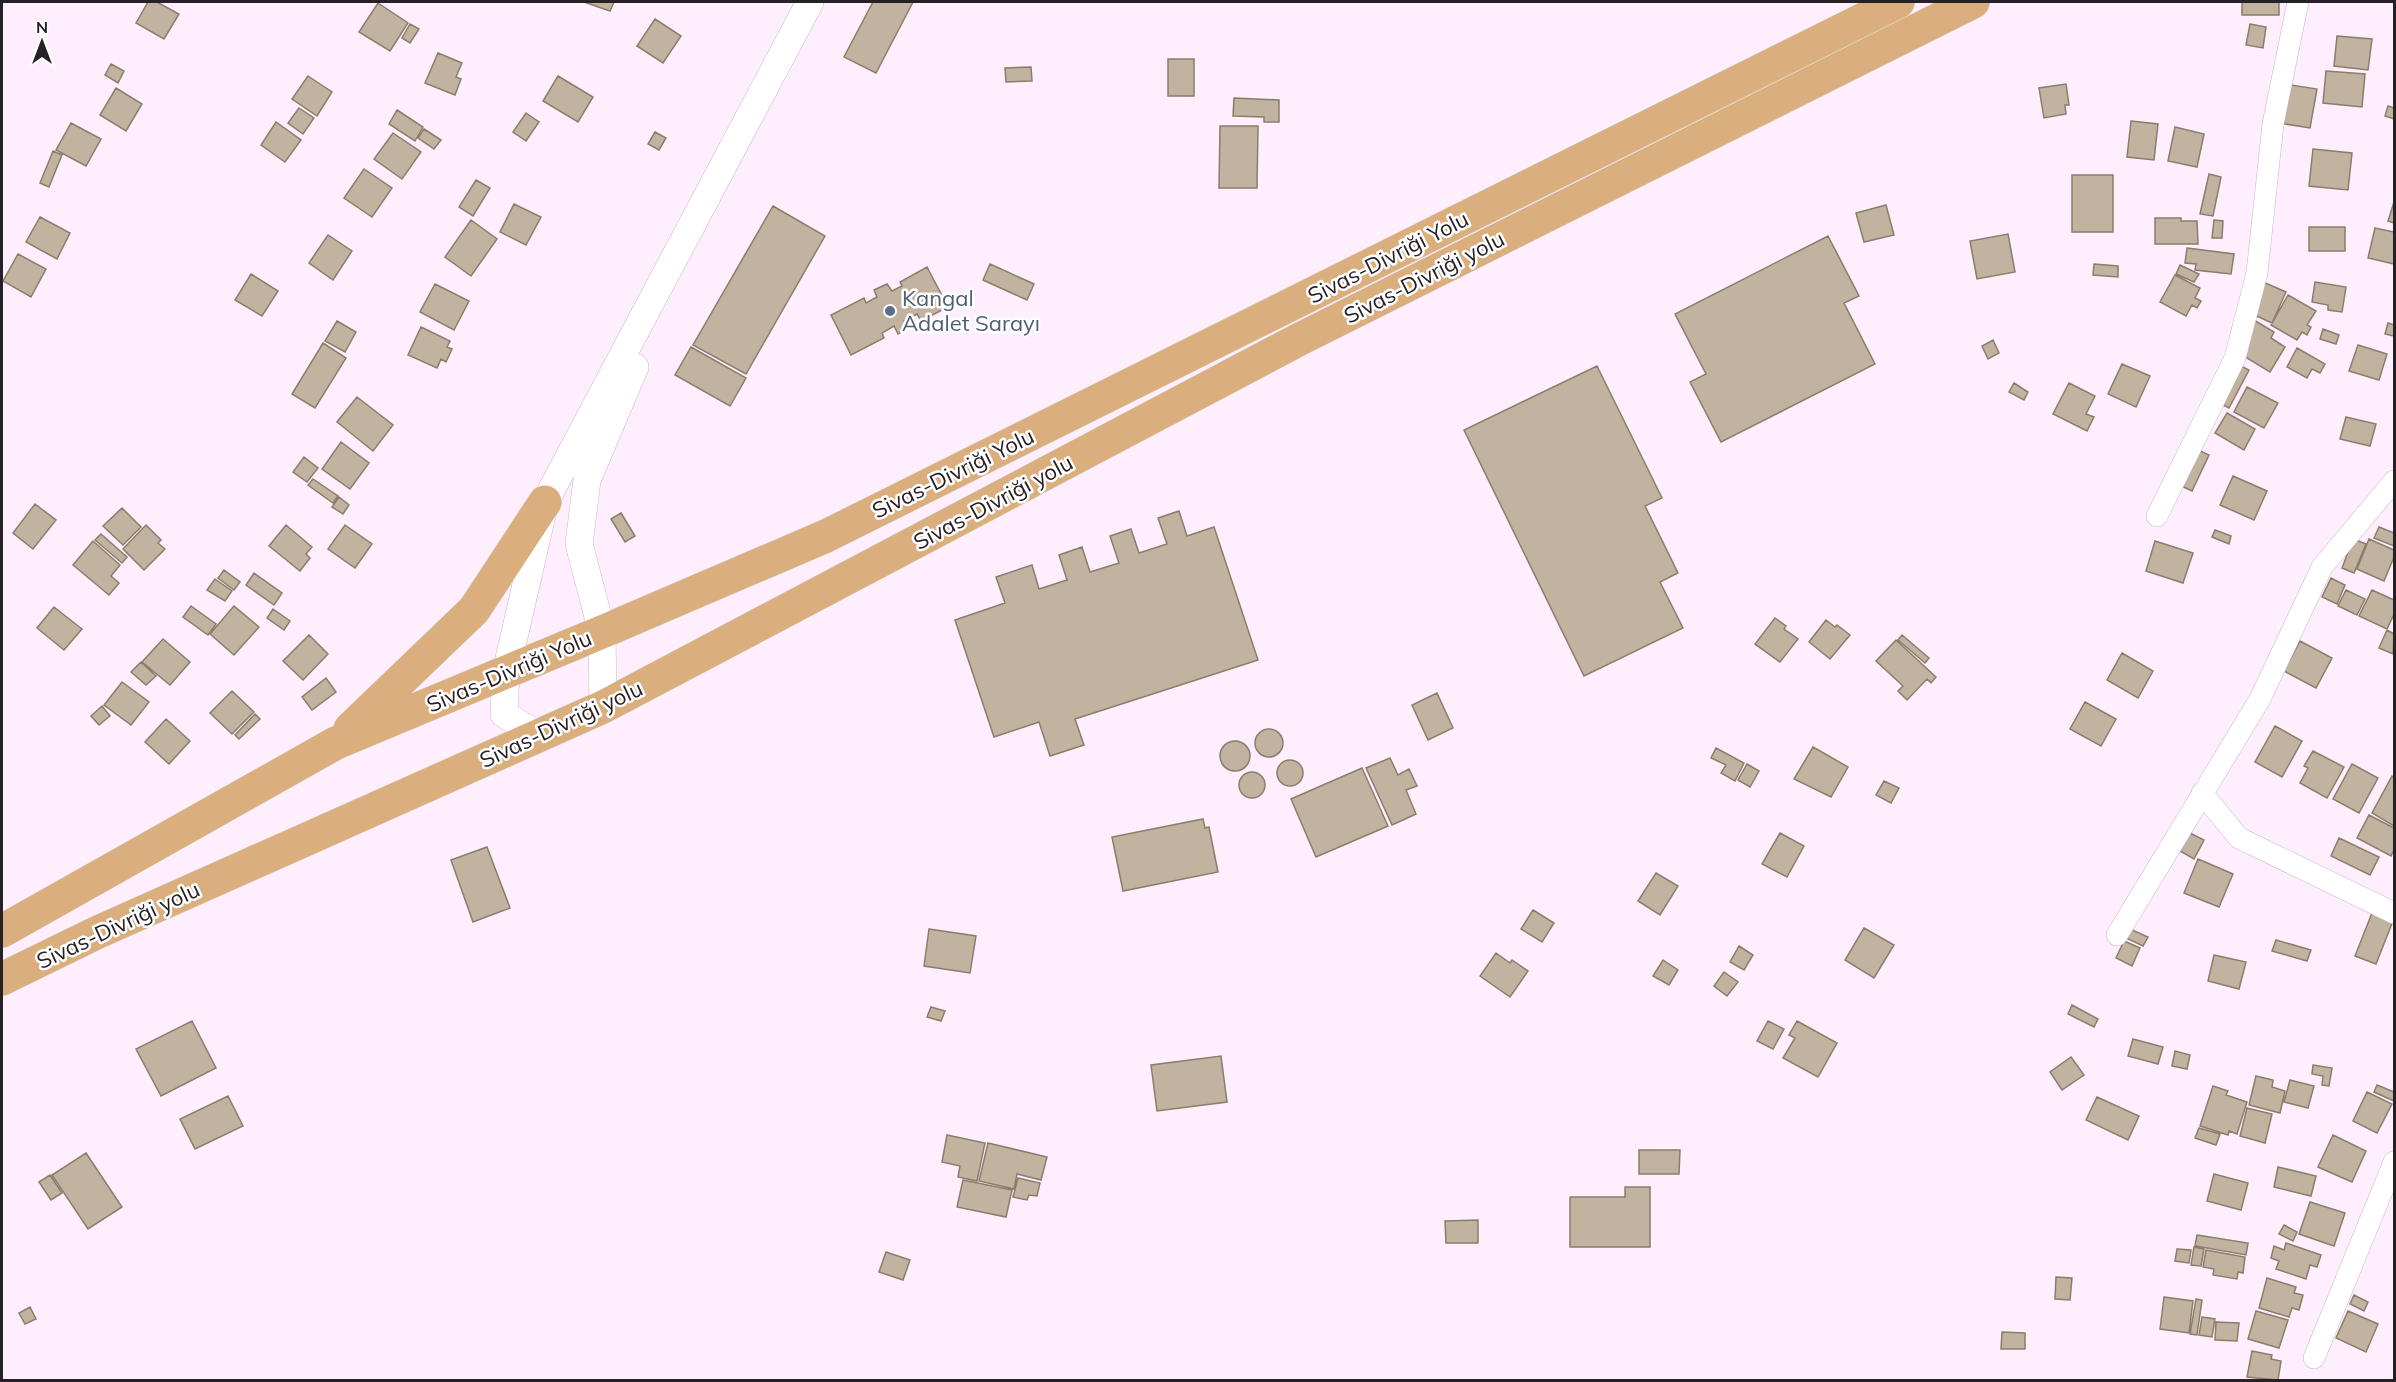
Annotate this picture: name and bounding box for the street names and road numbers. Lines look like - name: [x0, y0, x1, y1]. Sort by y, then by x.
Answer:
- street label: Sivas-Divriği Yolu: [1303, 204, 1473, 310]
- street label: Sivas-Divriği yolu: [1339, 224, 1509, 330]
- street label: Sivas-Divriği Yolu: [867, 422, 1039, 524]
- street label: Sivas-Divriği yolu: [908, 448, 1078, 556]
- street label: Sivas-Divriği Yolu: [422, 624, 596, 718]
- street label: Sivas-Divriği yolu: [475, 674, 647, 774]
- street label: Sivas-Divriği yolu: [32, 875, 204, 975]

